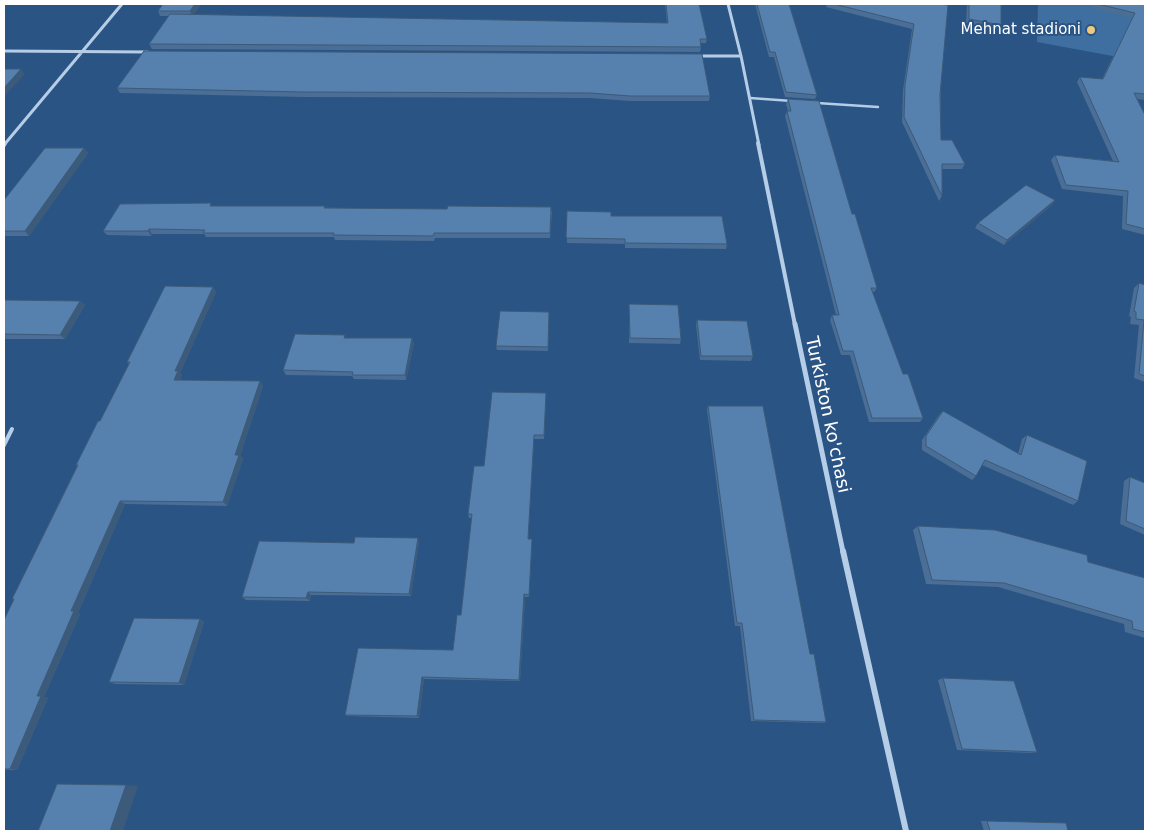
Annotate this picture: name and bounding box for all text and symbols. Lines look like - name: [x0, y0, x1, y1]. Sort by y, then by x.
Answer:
- place label: Mehnat stadioni: [961, 21, 1081, 39]
- marker: Mehnat stadioni: [1085, 24, 1097, 36]
- street label: Turkiston ko'chasi: [800, 335, 854, 495]

